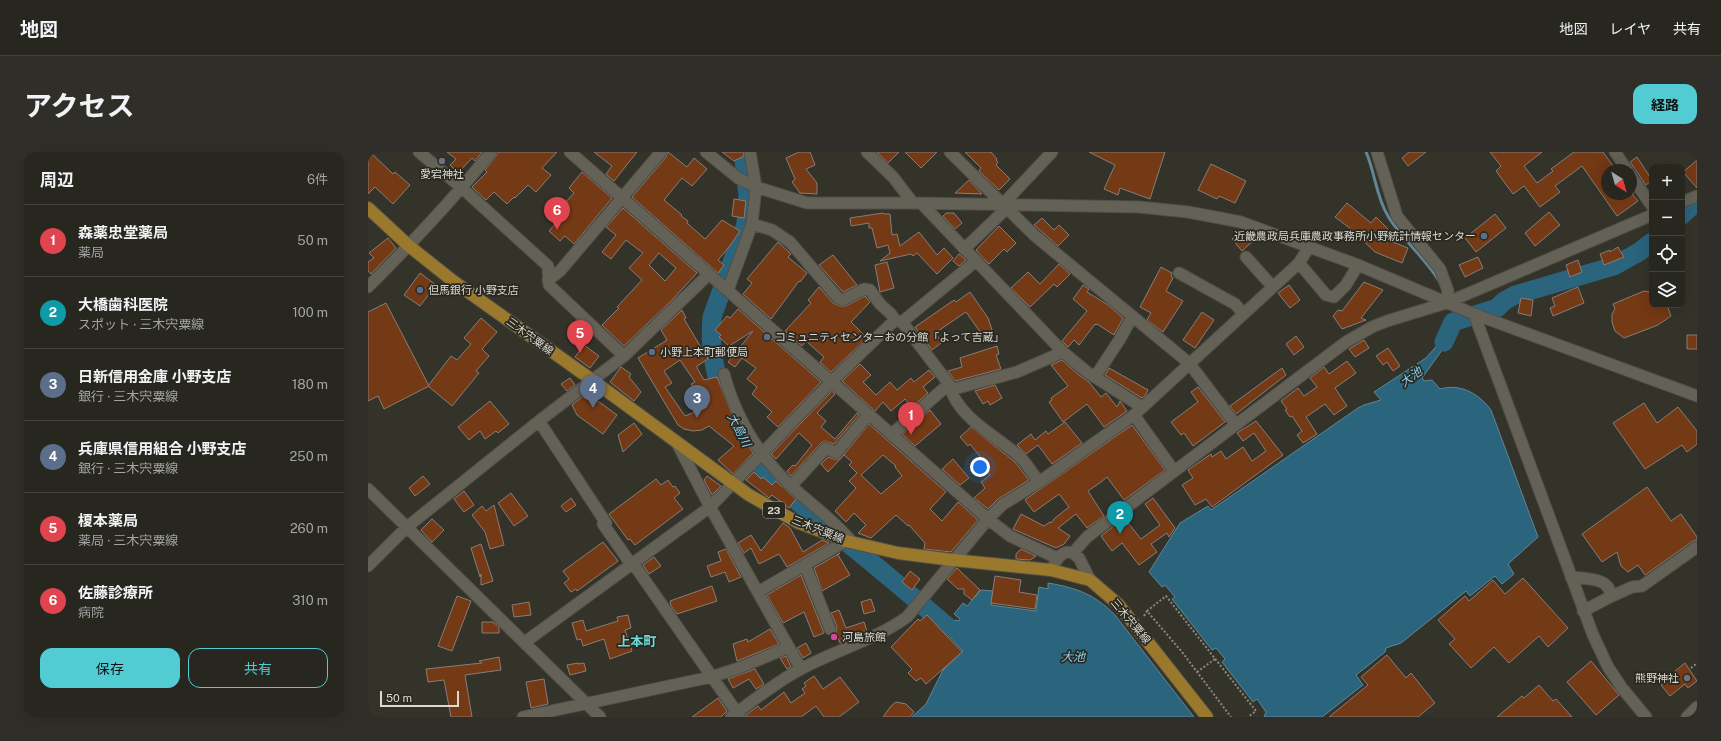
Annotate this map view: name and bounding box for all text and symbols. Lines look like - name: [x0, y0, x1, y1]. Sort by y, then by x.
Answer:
- text: 地図: [20, 18, 58, 40]
- text: 地図: [1559, 21, 1587, 37]
- text: レイヤ: [1609, 21, 1651, 37]
- text: 共有: [1673, 21, 1701, 37]
- button: 経路: [1633, 84, 1697, 124]
- text: アクセス: [24, 89, 135, 122]
- marker: 愛宕神社: [437, 156, 447, 166]
- north arrow: [1601, 164, 1637, 200]
- map controls: [1649, 164, 1685, 308]
- button: +: [1649, 164, 1685, 200]
- place label: 愛宕神社: [420, 168, 464, 180]
- text: 周辺: [40, 170, 74, 190]
- text: 6件: [307, 172, 328, 187]
- pin: 6: [544, 197, 570, 230]
- button: −: [1649, 200, 1685, 236]
- text: 森薬忠堂薬局: [78, 224, 168, 241]
- place label: 近畿農政局兵庫農政事務所小野統計情報センター: [1234, 230, 1476, 242]
- marker: 近畿農政局兵庫農政事務所小野統計情報センター: [1479, 231, 1489, 241]
- text: 1: [50, 233, 56, 248]
- text: 50 m: [297, 233, 328, 248]
- button: locate: [1649, 236, 1685, 272]
- text: 薬局: [78, 245, 104, 260]
- button: layers: [1649, 272, 1685, 308]
- place label: 但馬銀行 小野支店: [428, 284, 519, 296]
- marker: 但馬銀行 小野支店: [415, 285, 425, 295]
- text: 大橋歯科医院: [78, 296, 168, 313]
- text: 2: [49, 305, 57, 320]
- text: 100 m: [292, 305, 328, 320]
- street label: 三木宍粟線: [504, 315, 556, 357]
- text: スポット · 三木宍粟線: [78, 317, 204, 332]
- pin: 5: [567, 320, 593, 353]
- place label: コミュニティセンターおの分館「よって吉蔵」: [775, 331, 1004, 343]
- marker: コミュニティセンターおの分館「よって吉蔵」: [762, 332, 772, 342]
- place label: 小野上本町郵便局: [660, 346, 748, 358]
- marker: 小野上本町郵便局: [647, 347, 657, 357]
- water label: 大池: [1397, 364, 1426, 390]
- text: 日新信用金庫 小野支店: [78, 368, 231, 385]
- pin: 4: [580, 375, 606, 408]
- text: 3: [49, 377, 57, 392]
- text: 180 m: [292, 377, 328, 392]
- pin: 3: [684, 385, 710, 418]
- text: 銀行 · 三木宍粟線: [78, 389, 178, 404]
- pin: 1: [898, 402, 924, 435]
- water label: 大島川: [724, 411, 755, 451]
- text: 兵庫県信用組合 小野支店: [78, 440, 246, 457]
- text: 4: [49, 449, 57, 464]
- text: 250 m: [290, 449, 328, 464]
- your location: [970, 457, 990, 477]
- text: 銀行 · 三木宍粟線: [78, 461, 178, 476]
- pin: 2: [1107, 501, 1133, 534]
- road number: 23: [763, 502, 785, 518]
- text: 榎本薬局: [78, 512, 138, 529]
- street label: 三木宍粟線: [790, 513, 846, 545]
- text: 5: [49, 521, 57, 536]
- text: 260 m: [290, 521, 328, 536]
- text: 薬局 · 三木宍粟線: [78, 533, 178, 548]
- text: 佐藤診療所: [78, 584, 153, 601]
- text: 6: [49, 593, 57, 608]
- text: 310 m: [292, 593, 328, 608]
- street label: 三木宍粟線: [1109, 596, 1153, 646]
- text: 病院: [78, 605, 104, 620]
- place label: 河島旅館: [842, 631, 886, 643]
- marker: 河島旅館: [829, 632, 839, 642]
- district label: 上本町: [617, 634, 657, 649]
- button: 保存: [40, 648, 180, 688]
- button: 共有: [188, 648, 328, 688]
- water label: 大池: [1061, 650, 1086, 664]
- place label: 熊野神社: [1635, 672, 1679, 684]
- marker: 熊野神社: [1682, 673, 1692, 683]
- scale bar: [380, 689, 459, 708]
- text: 50 m: [386, 692, 412, 704]

